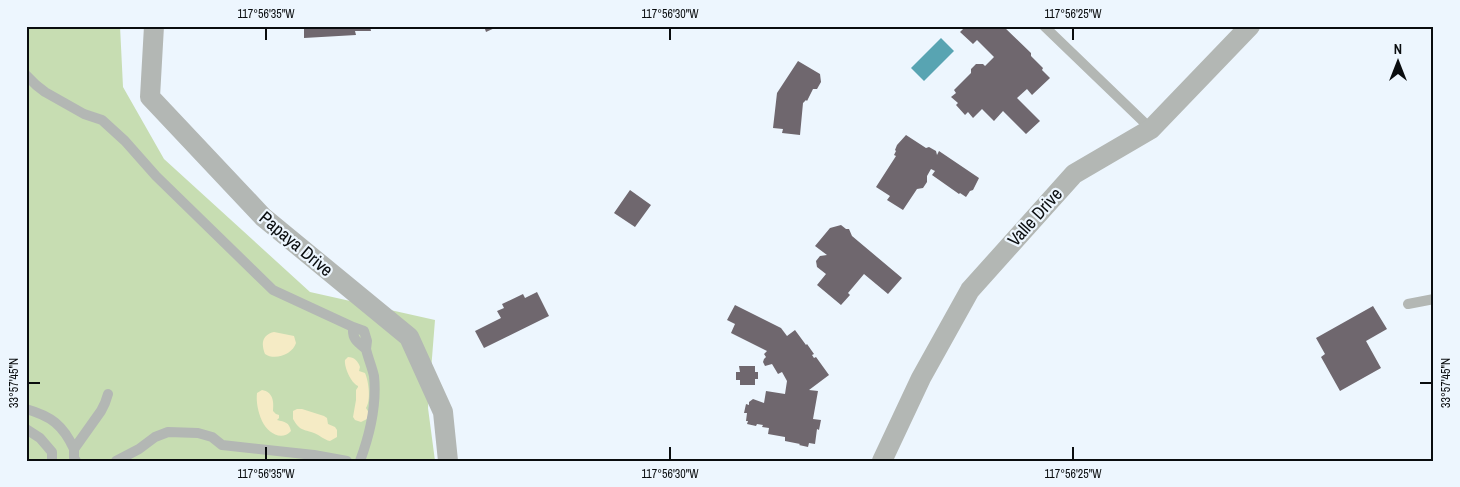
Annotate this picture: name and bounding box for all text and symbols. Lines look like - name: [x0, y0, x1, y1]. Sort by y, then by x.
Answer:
- text: 117°56'35"W: [237, 6, 295, 22]
- text: 117°56'30"W: [641, 6, 699, 22]
- text: 117°56'25"W: [1044, 6, 1102, 22]
- north arrow: [1372, 38, 1422, 88]
- text: N: [1394, 40, 1402, 58]
- street label: Valle Drive: [1002, 182, 1068, 251]
- street label: Papaya Drive: [254, 205, 339, 282]
- text: 33°57'45"N: [6, 358, 22, 408]
- text: 33°57'45"N: [1438, 358, 1454, 408]
- text: 117°56'35"W: [237, 466, 295, 482]
- text: 117°56'30"W: [641, 466, 699, 482]
- text: 117°56'25"W: [1044, 466, 1102, 482]

